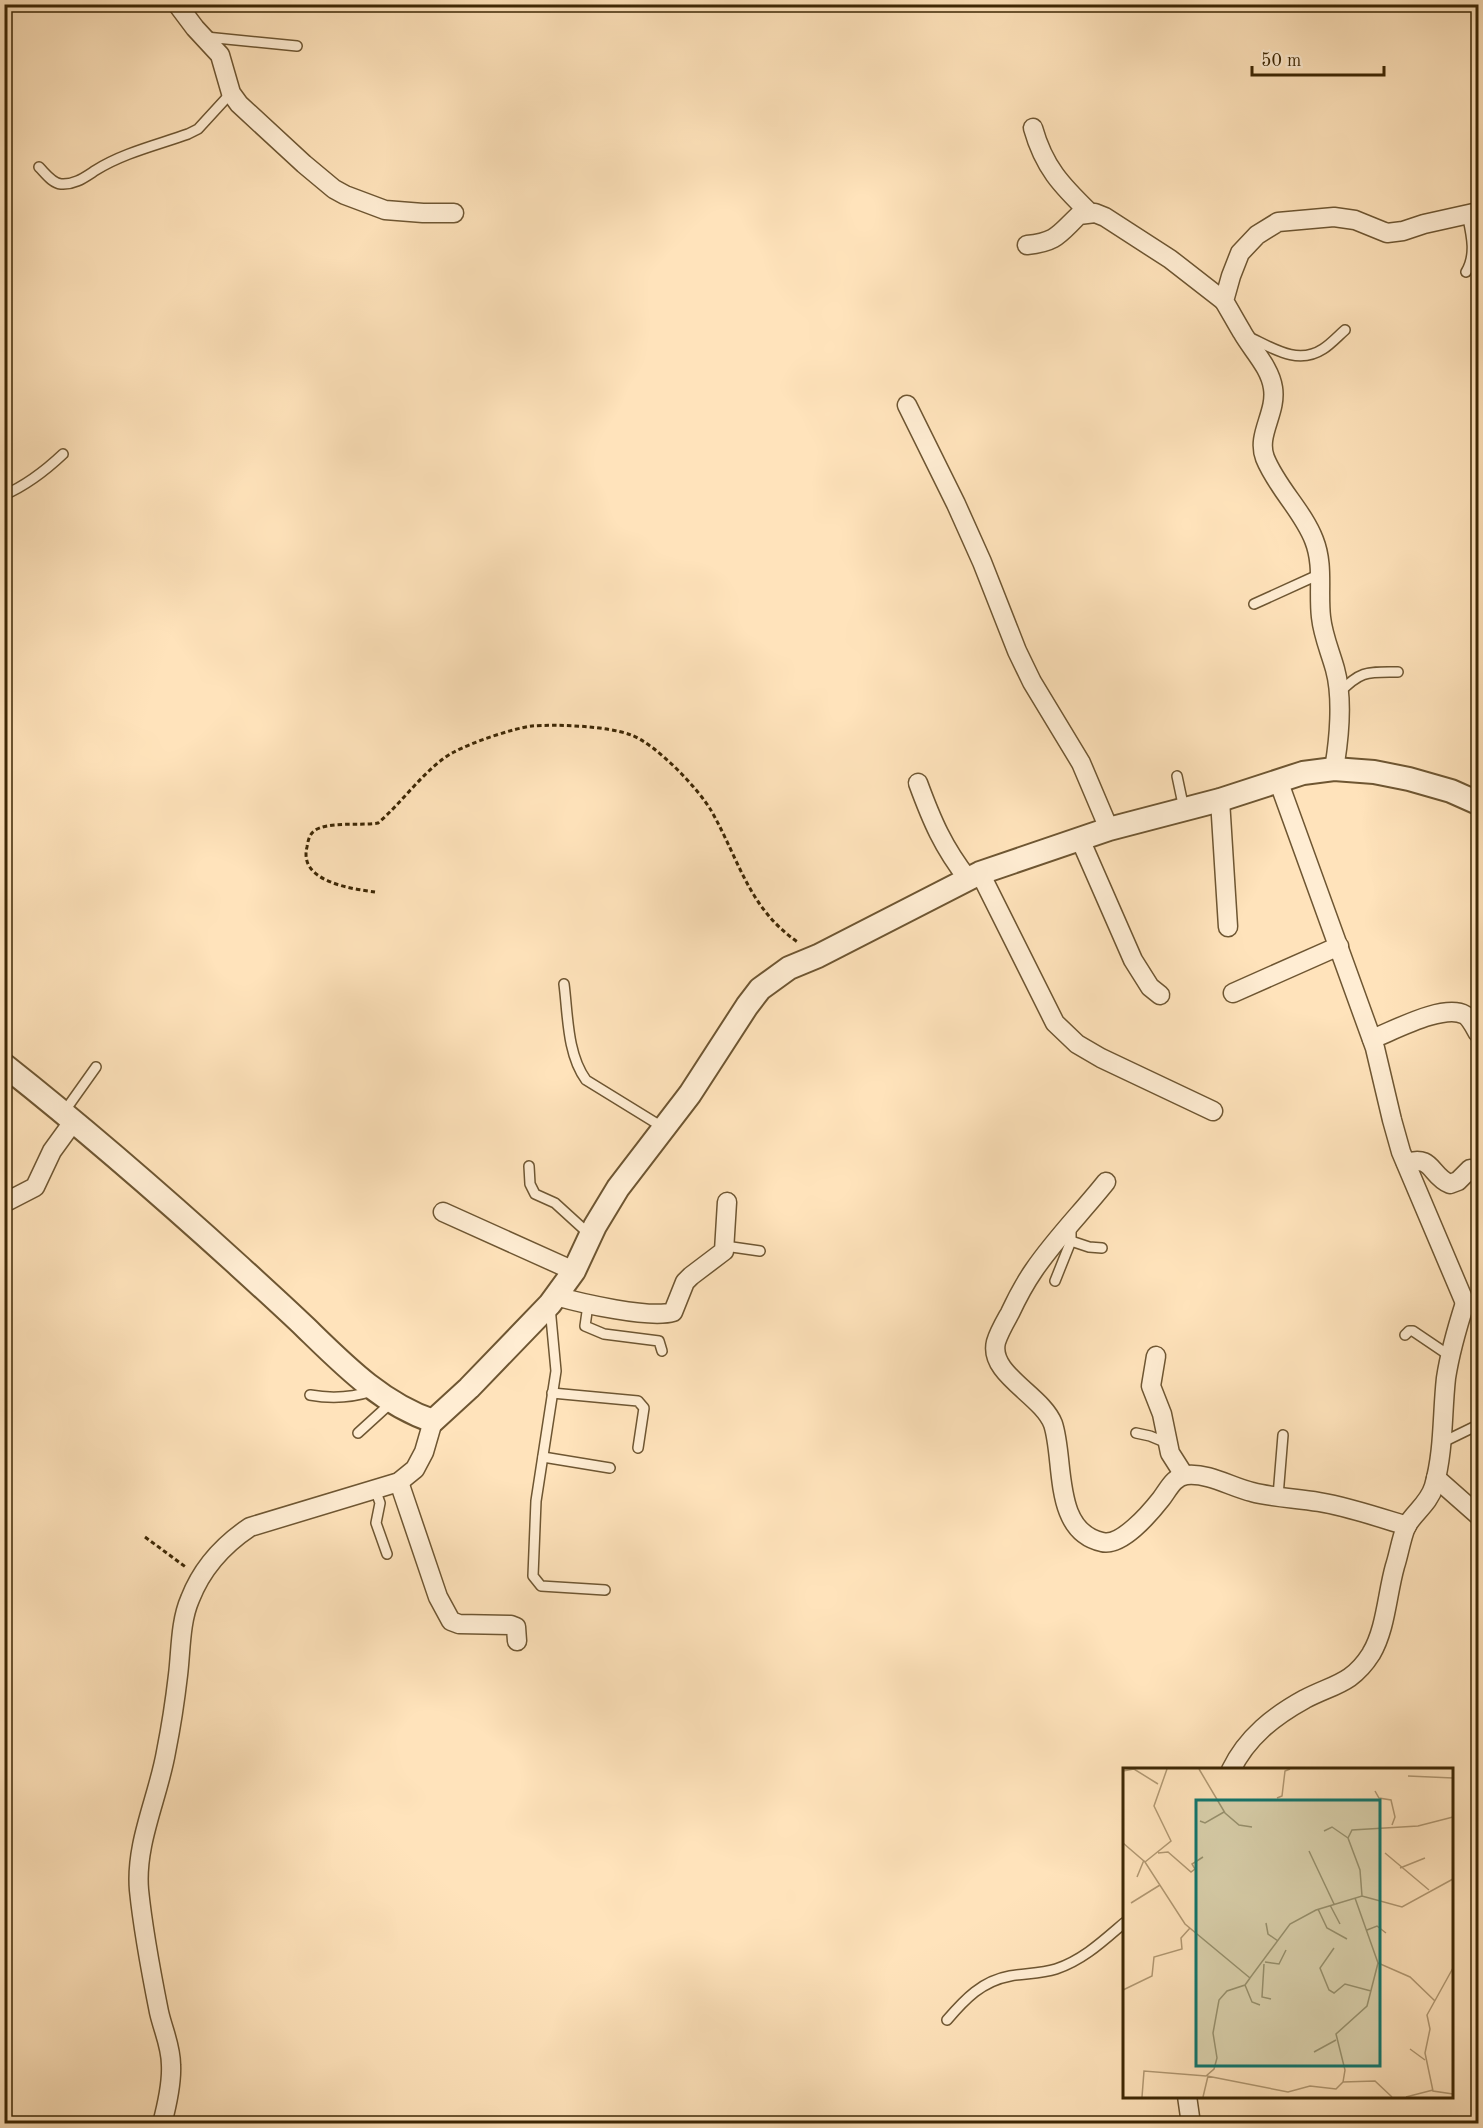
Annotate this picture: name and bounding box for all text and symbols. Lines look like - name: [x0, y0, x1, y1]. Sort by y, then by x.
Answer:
- scale bar: [1252, 39, 1384, 77]
- text: 50 m: [1261, 52, 1301, 70]
- inset map: [1123, 1768, 1453, 2098]

